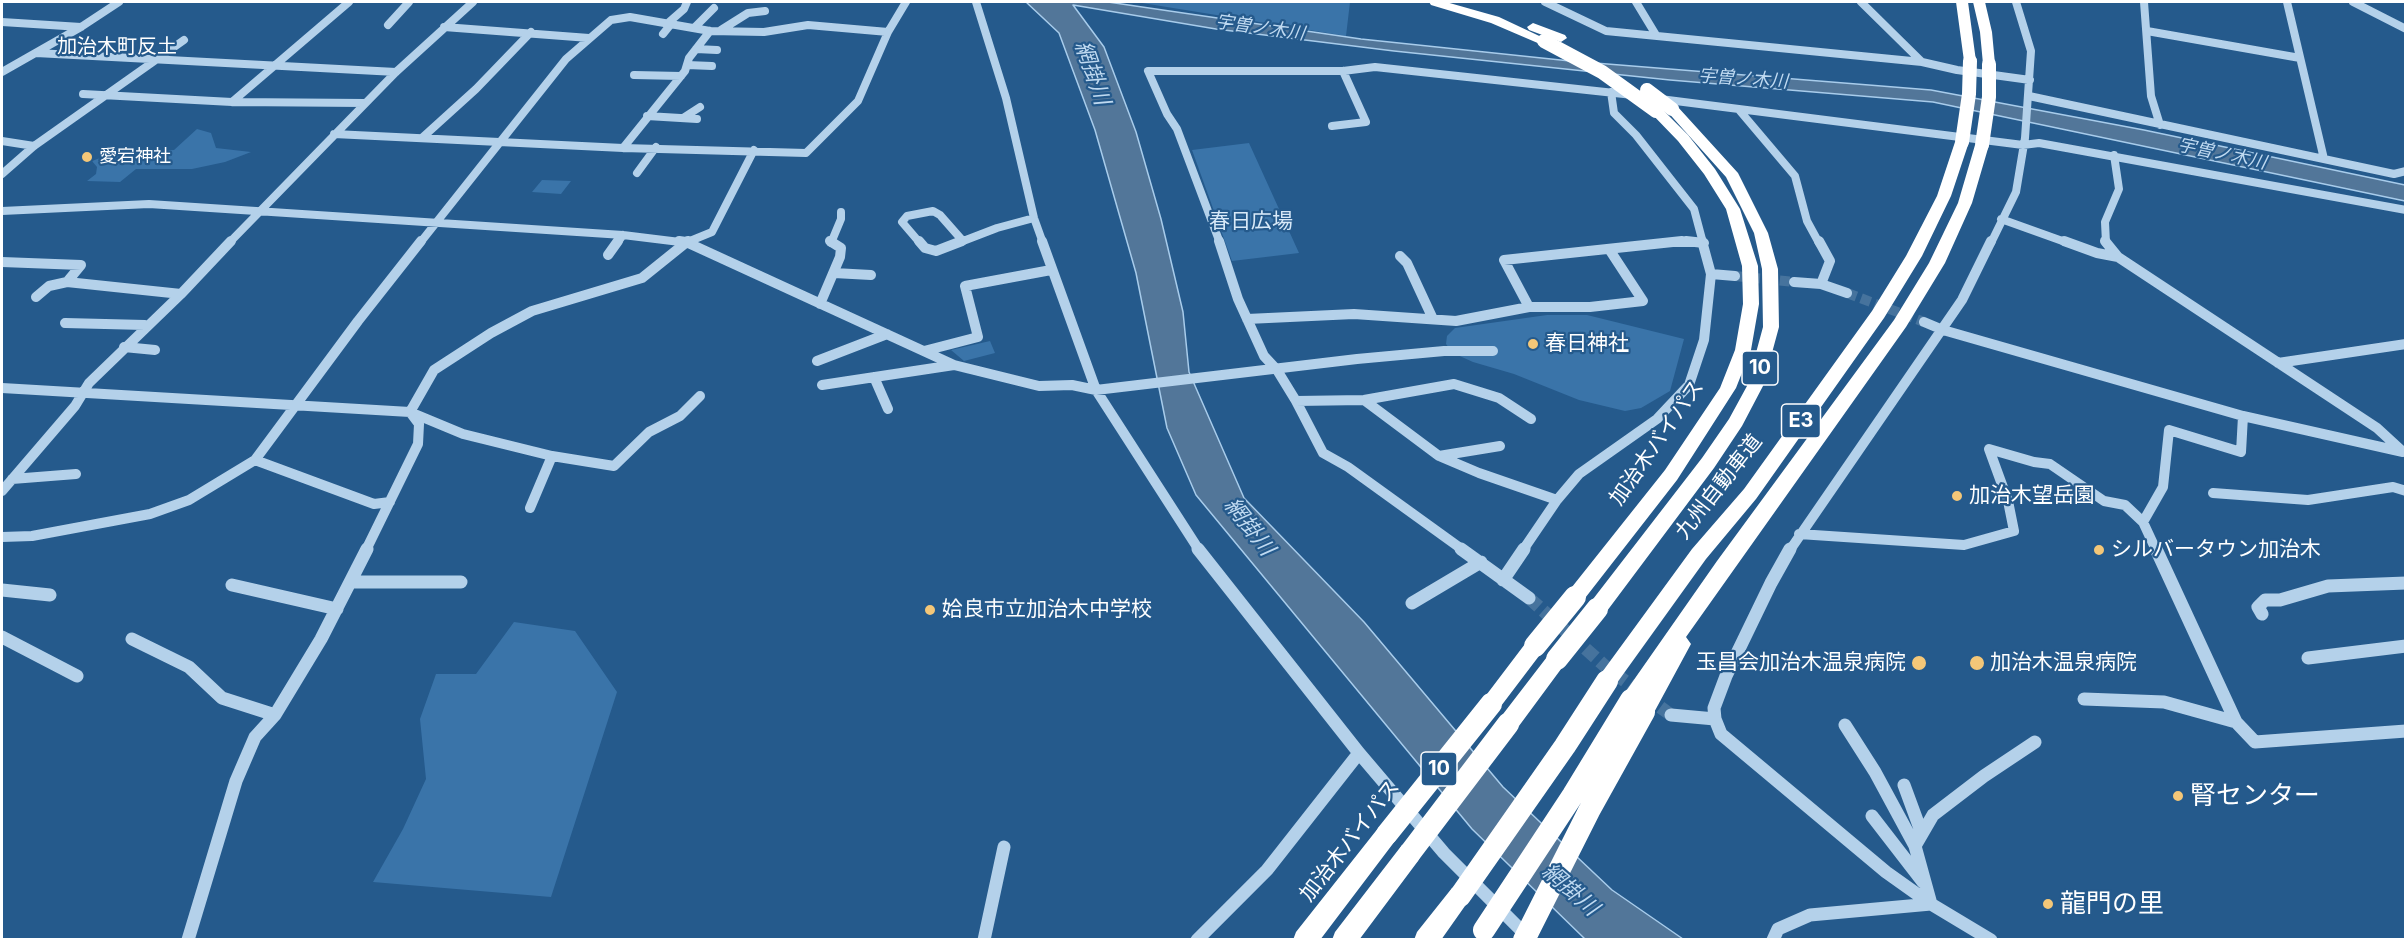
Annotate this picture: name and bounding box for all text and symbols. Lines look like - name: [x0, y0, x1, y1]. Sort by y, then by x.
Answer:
- water label: 宇曽ノ木川: [1214, 11, 1306, 45]
- district label: 加治木町反土: [57, 35, 177, 59]
- water label: 網掛川: [1069, 38, 1115, 108]
- water label: 宇曽ノ木川: [1697, 65, 1789, 93]
- water label: 宇曽ノ木川: [2176, 134, 2268, 174]
- place label: 愛宕神社: [99, 146, 171, 168]
- marker: 愛宕神社: [80, 150, 94, 164]
- park label: 春日広場: [1209, 209, 1293, 235]
- place label: 春日神社: [1545, 331, 1629, 357]
- marker: 春日神社: [1526, 337, 1540, 351]
- road number: 10: [1742, 351, 1778, 385]
- street label: 加治木バイパス: [1605, 376, 1709, 510]
- road number: E3: [1782, 404, 1820, 438]
- street label: 九州自動車道: [1670, 430, 1768, 544]
- place label: 加治木望岳園: [1969, 483, 2095, 509]
- marker: 加治木望岳園: [1950, 489, 1964, 503]
- water label: 網掛川: [1218, 493, 1280, 561]
- place label: シルバータウン加治木: [2111, 537, 2321, 563]
- marker: シルバータウン加治木: [2092, 543, 2106, 557]
- place label: 姶良市立加治木中学校: [942, 597, 1152, 623]
- marker: 姶良市立加治木中学校: [923, 603, 937, 617]
- place label: 玉昌会加治木温泉病院: [1696, 650, 1906, 676]
- place label: 加治木温泉病院: [1990, 650, 2137, 676]
- marker: 玉昌会加治木温泉病院: [1910, 654, 1928, 672]
- marker: 加治木温泉病院: [1968, 654, 1986, 672]
- road number: 10: [1421, 752, 1457, 786]
- street label: 加治木バイパス: [1295, 775, 1405, 907]
- place label: 腎センター: [2190, 780, 2320, 812]
- marker: 腎センター: [2171, 789, 2185, 803]
- water label: 網掛川: [1536, 858, 1604, 922]
- place label: 龍門の里: [2060, 888, 2164, 920]
- marker: 龍門の里: [2041, 897, 2055, 911]

